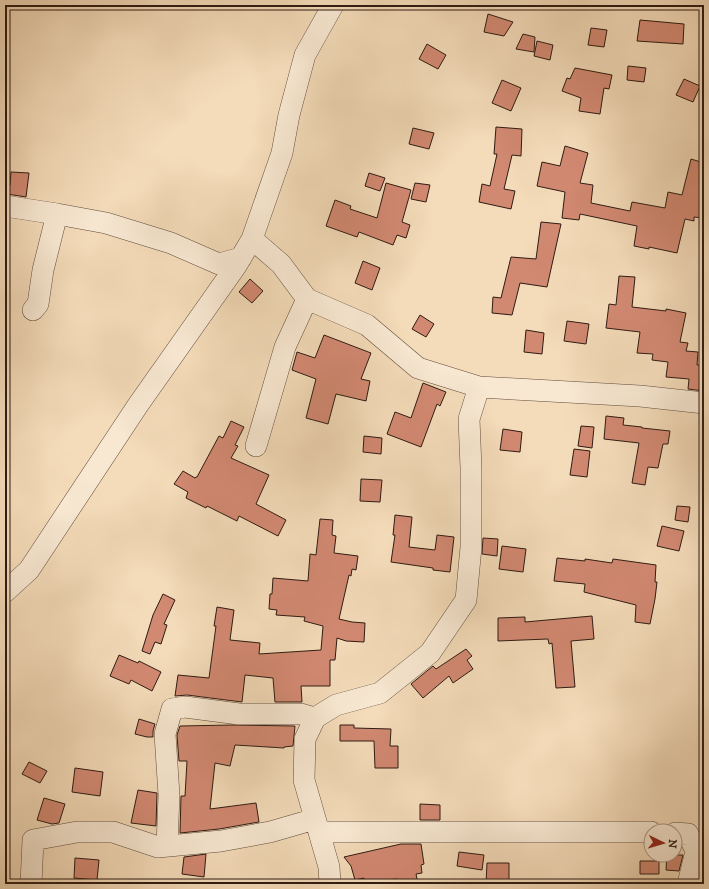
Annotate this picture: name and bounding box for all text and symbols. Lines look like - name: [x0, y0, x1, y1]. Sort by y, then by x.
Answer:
- north arrow: [643, 823, 683, 863]
- text: N: [665, 839, 679, 849]

